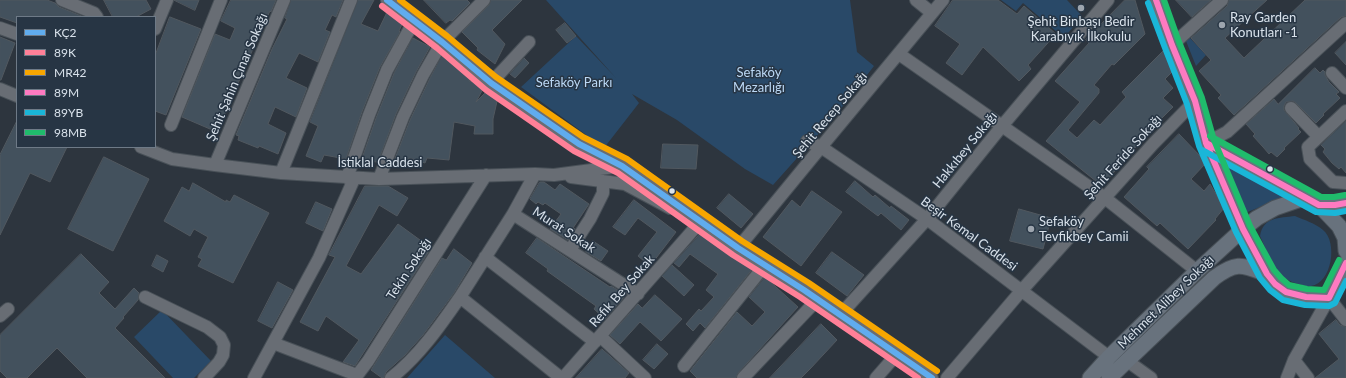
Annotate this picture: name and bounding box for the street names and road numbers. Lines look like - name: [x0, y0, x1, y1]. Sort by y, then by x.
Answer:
- street label: Şehit Şahin Çınar Sokağı: [203, 11, 271, 143]
- street label: Şehit Recep Sokağı: [789, 69, 871, 161]
- street label: Hakkıbey Sokağı: [929, 109, 1001, 191]
- street label: Şehit Feride Sokağı: [1081, 111, 1165, 203]
- street label: İstiklal Caddesi: [338, 155, 422, 171]
- street label: Beşir Kemal Caddesi: [918, 194, 1020, 274]
- street label: Murat Sokak: [529, 204, 599, 256]
- street label: Tekin Sokağı: [383, 235, 435, 303]
- street label: Refik Bey Sokak: [586, 252, 658, 330]
- street label: Mehmet Alibey Sokağı: [1115, 252, 1217, 352]

